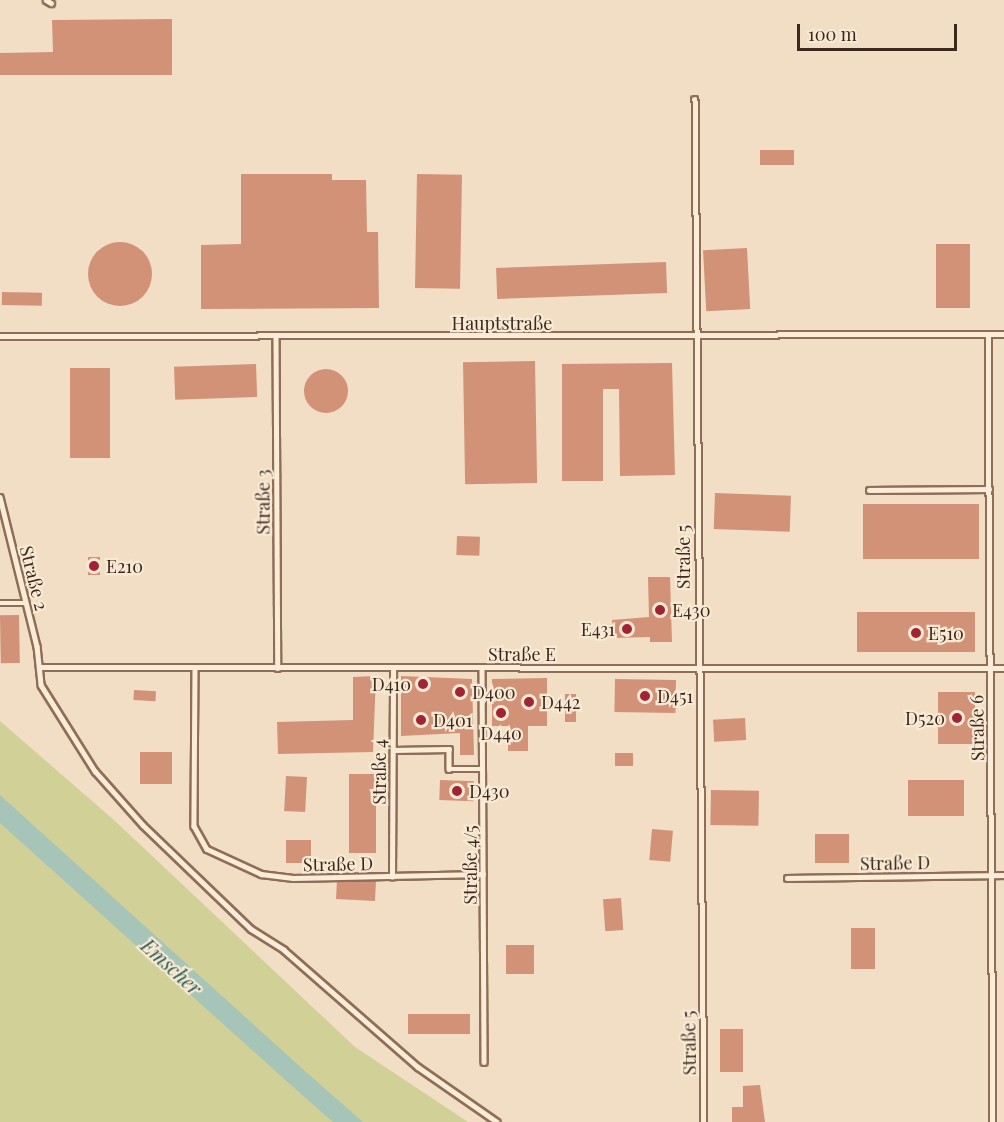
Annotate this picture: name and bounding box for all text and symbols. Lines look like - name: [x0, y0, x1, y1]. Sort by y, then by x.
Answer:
- scale bar: [800, 12, 960, 50]
- text: 100 m: [808, 22, 857, 46]
- street label: Hauptstraße: [452, 312, 552, 334]
- street label: Straße 3: [252, 469, 274, 535]
- street label: Straße 5: [672, 525, 694, 589]
- street label: Straße 2: [16, 543, 52, 613]
- place label: E210: [106, 555, 143, 577]
- marker: E210: [87, 559, 101, 573]
- place label: E430: [672, 599, 710, 621]
- marker: E430: [653, 603, 667, 617]
- place label: E431: [581, 618, 615, 640]
- marker: E431: [620, 622, 634, 636]
- place label: E510: [928, 622, 964, 644]
- marker: E510: [909, 626, 923, 640]
- street label: Straße E: [488, 643, 556, 665]
- place label: D410: [372, 673, 411, 695]
- marker: D410: [416, 677, 430, 691]
- place label: D400: [472, 681, 516, 703]
- marker: D400: [453, 685, 467, 699]
- place label: D451: [657, 685, 693, 707]
- marker: D451: [638, 689, 652, 703]
- place label: D442: [541, 691, 580, 713]
- marker: D442: [522, 695, 536, 709]
- street label: Straße 6: [966, 695, 988, 761]
- marker: D440: [494, 706, 508, 720]
- place label: D520: [905, 707, 945, 729]
- place label: D401: [433, 709, 472, 731]
- marker: D520: [950, 711, 964, 725]
- marker: D401: [414, 713, 428, 727]
- place label: D440: [480, 722, 522, 744]
- street label: Straße 4: [368, 739, 390, 805]
- place label: D430: [469, 780, 509, 802]
- marker: D430: [450, 784, 464, 798]
- street label: Straße 4/5: [459, 825, 481, 905]
- street label: Straße D: [860, 852, 930, 874]
- street label: Straße D: [303, 853, 373, 875]
- water label: Emscher: [137, 933, 207, 999]
- street label: Straße 5: [678, 1010, 700, 1076]

